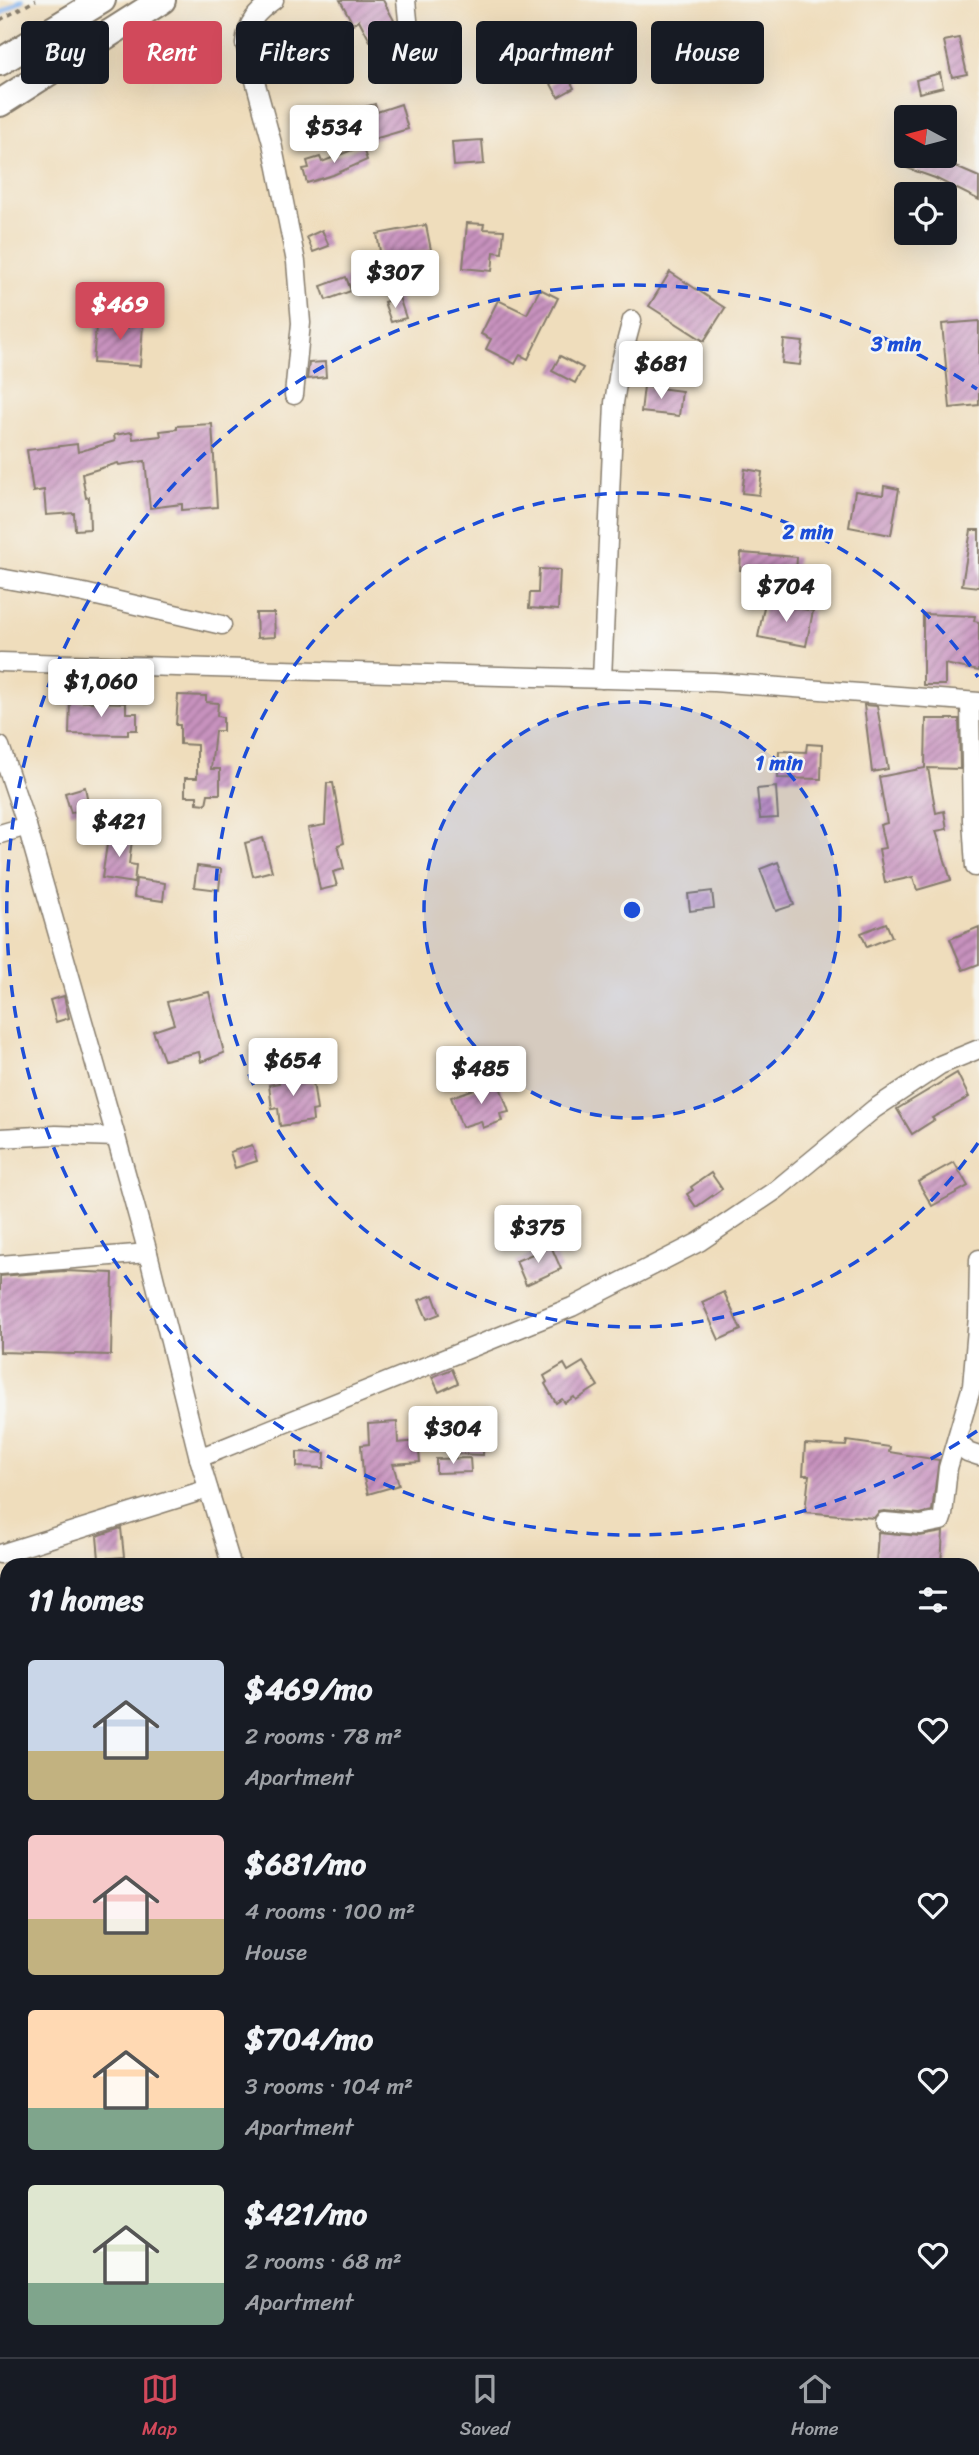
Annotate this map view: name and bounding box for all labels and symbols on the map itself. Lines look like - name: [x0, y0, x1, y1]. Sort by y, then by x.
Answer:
- north arrow: [894, 105, 957, 168]
- pin: $534: [293, 106, 375, 165]
- pin: $307: [354, 250, 436, 310]
- pin: $469: [79, 282, 161, 342]
- text: 3 min: [870, 325, 922, 363]
- pin: $681: [620, 342, 702, 401]
- text: 2 min: [782, 513, 834, 551]
- pin: $704: [745, 564, 827, 624]
- pin: $1,060: [44, 660, 158, 719]
- text: 1 min: [755, 744, 804, 782]
- pin: $421: [78, 800, 160, 859]
- centre of rings: [620, 898, 644, 922]
- pin: $654: [252, 1038, 334, 1098]
- pin: $485: [440, 1046, 522, 1106]
- pin: $375: [497, 1206, 579, 1265]
- pin: $304: [412, 1406, 494, 1466]

